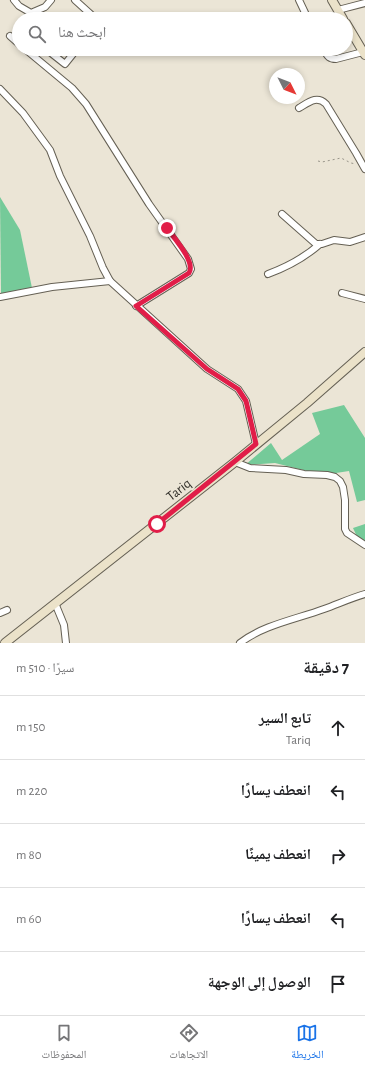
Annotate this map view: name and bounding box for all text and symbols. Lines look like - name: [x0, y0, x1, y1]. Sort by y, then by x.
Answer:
- search box: [12, 12, 353, 56]
- icon: search: [26, 23, 48, 45]
- text: ابحث هنا: [58, 25, 106, 40]
- north arrow: [269, 68, 305, 104]
- route end: [158, 219, 176, 237]
- street label: Tariq: [164, 476, 194, 504]
- route start: [148, 515, 166, 533]
- text: 7 دقيقة: [303, 659, 349, 676]
- text: سيرًا · 510 m: [16, 662, 74, 675]
- text: تابع السير: [259, 711, 311, 726]
- icon: ahead: [327, 717, 349, 739]
- text: 150 m: [16, 721, 45, 734]
- text: Tariq: [286, 734, 311, 747]
- icon: left: [327, 781, 349, 803]
- text: انعطف يسارًا: [241, 783, 311, 798]
- text: 220 m: [16, 785, 47, 798]
- icon: right: [327, 845, 349, 867]
- text: انعطف يمينًا: [245, 847, 311, 862]
- text: 80 m: [16, 849, 42, 862]
- icon: left: [327, 909, 349, 931]
- text: انعطف يسارًا: [241, 911, 311, 926]
- text: 60 m: [16, 913, 42, 926]
- icon: arrive: [327, 973, 349, 995]
- text: الوصول إلى الوجهة: [208, 975, 311, 990]
- tab: المحفوظات: [41, 1022, 86, 1065]
- tab: الاتجاهات: [169, 1022, 208, 1065]
- tab: الخريطة: [291, 1022, 324, 1065]

